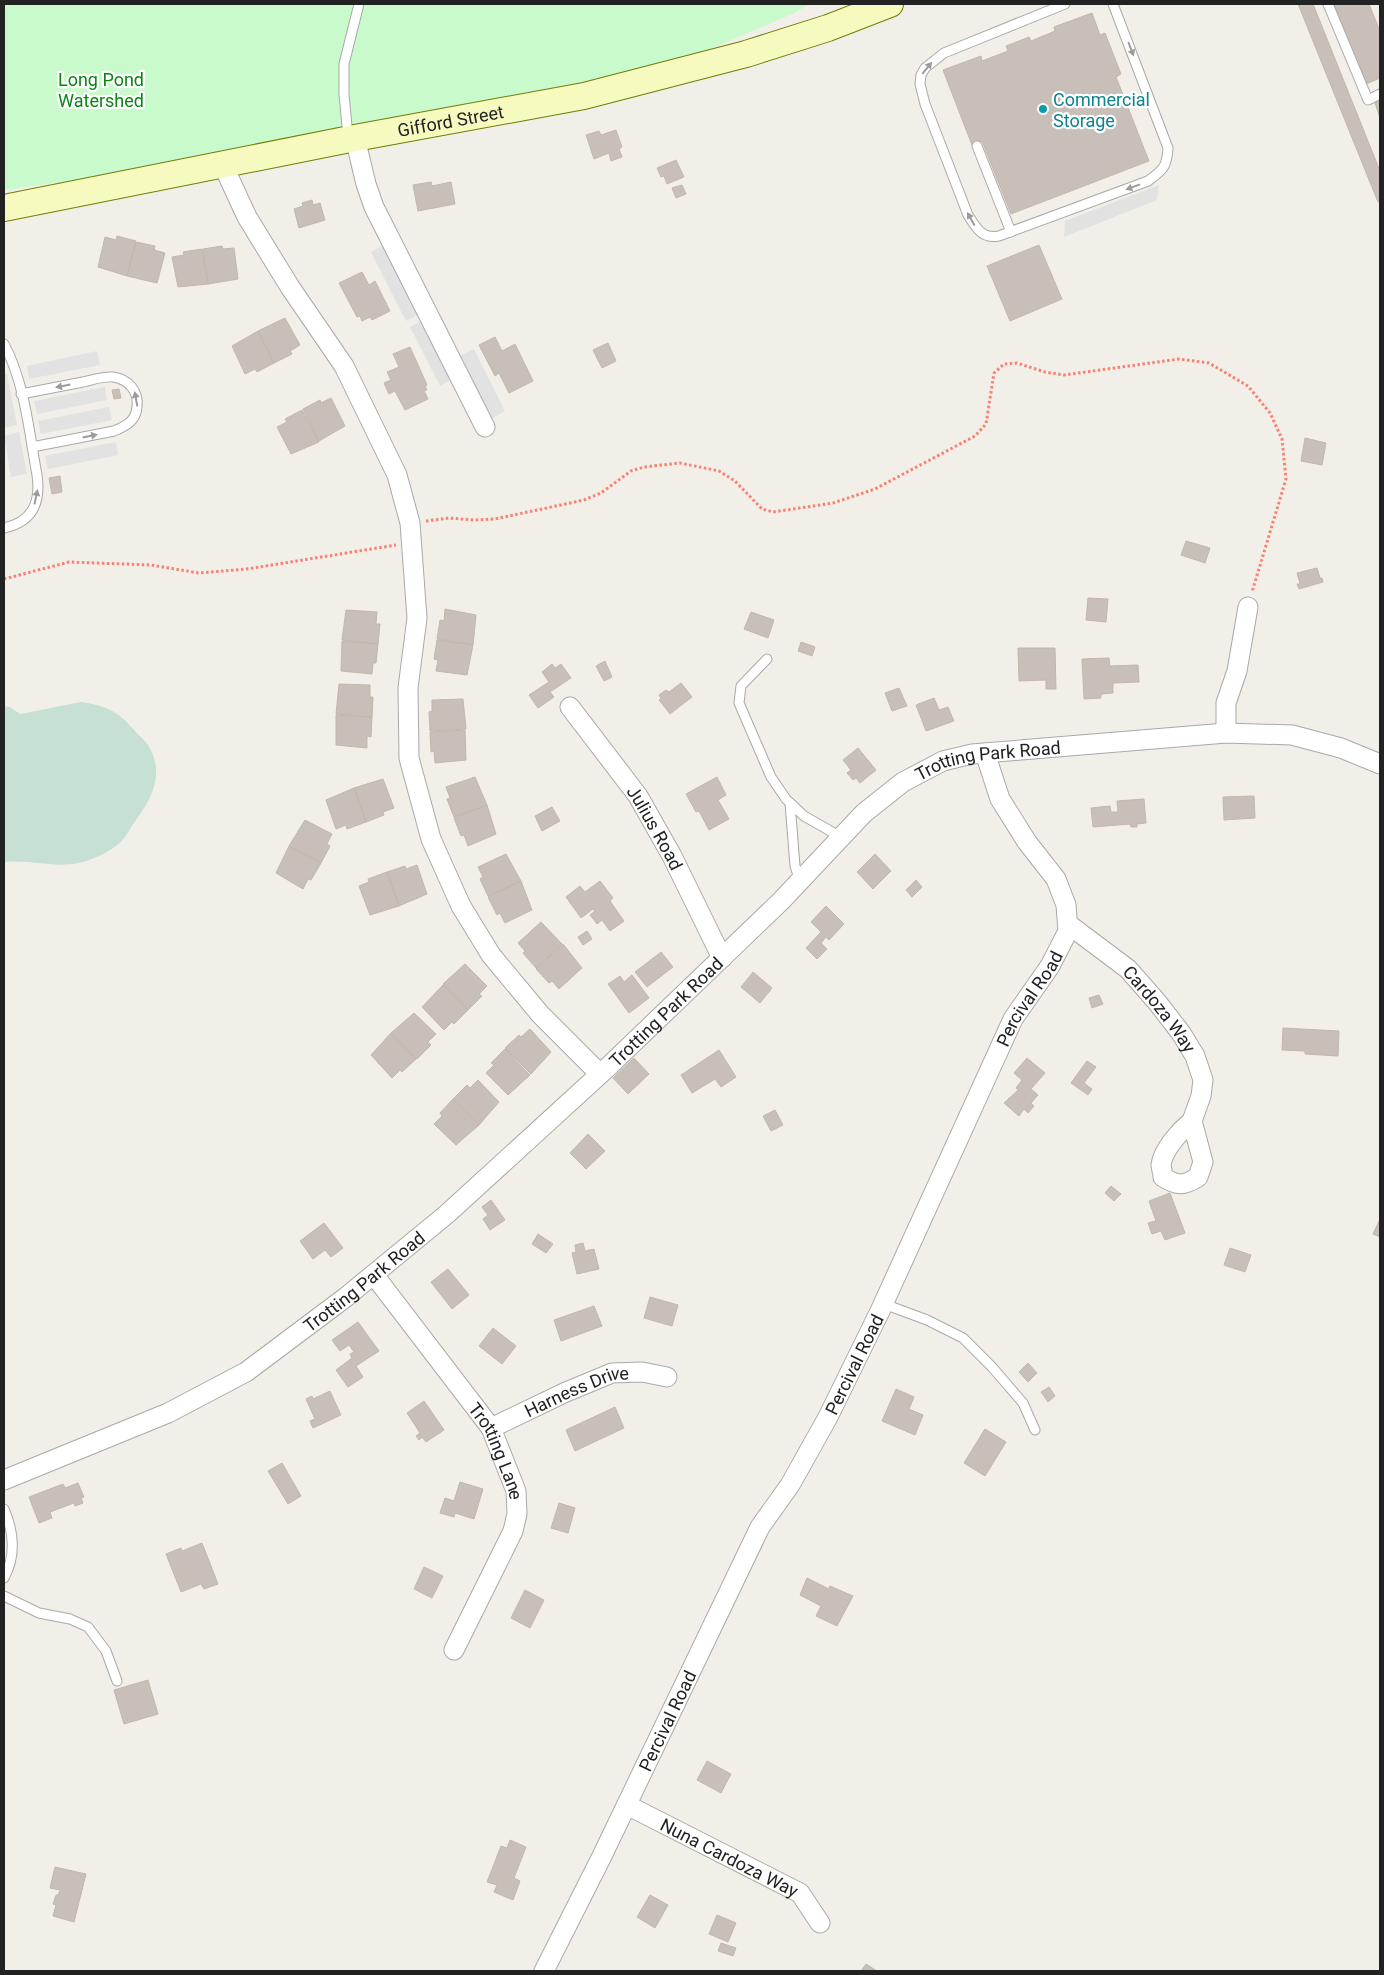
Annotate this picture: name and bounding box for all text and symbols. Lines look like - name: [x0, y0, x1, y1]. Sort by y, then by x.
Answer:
- one-way arrow: [1128, 42, 1135, 57]
- one-way arrow: [921, 62, 932, 75]
- park label: Long Pond Watershed: [58, 69, 144, 111]
- place label: Commercial Storage: [1053, 89, 1150, 131]
- street label: Gifford Street: [396, 100, 505, 141]
- marker: Commercial Storage: [1037, 103, 1049, 115]
- one-way arrow: [1126, 184, 1141, 191]
- one-way arrow: [967, 211, 975, 226]
- one-way arrow: [55, 382, 70, 390]
- one-way arrow: [131, 390, 139, 406]
- one-way arrow: [83, 431, 99, 439]
- one-way arrow: [33, 489, 41, 505]
- street label: Trotting Park Road: [911, 736, 1062, 784]
- street label: Julius Road: [623, 781, 688, 873]
- street label: Percival Road: [992, 947, 1067, 1050]
- street label: Trotting Park Road: [605, 952, 727, 1071]
- street label: Cardoza Way: [1119, 961, 1201, 1056]
- street label: Trotting Park Road: [299, 1227, 429, 1336]
- street label: Percival Road: [820, 1311, 887, 1418]
- street label: Harness Drive: [521, 1362, 629, 1421]
- street label: Trotting Lane: [465, 1398, 527, 1500]
- street label: Percival Road: [634, 1667, 700, 1774]
- street label: Nuna Cardoza Way: [657, 1813, 802, 1901]

